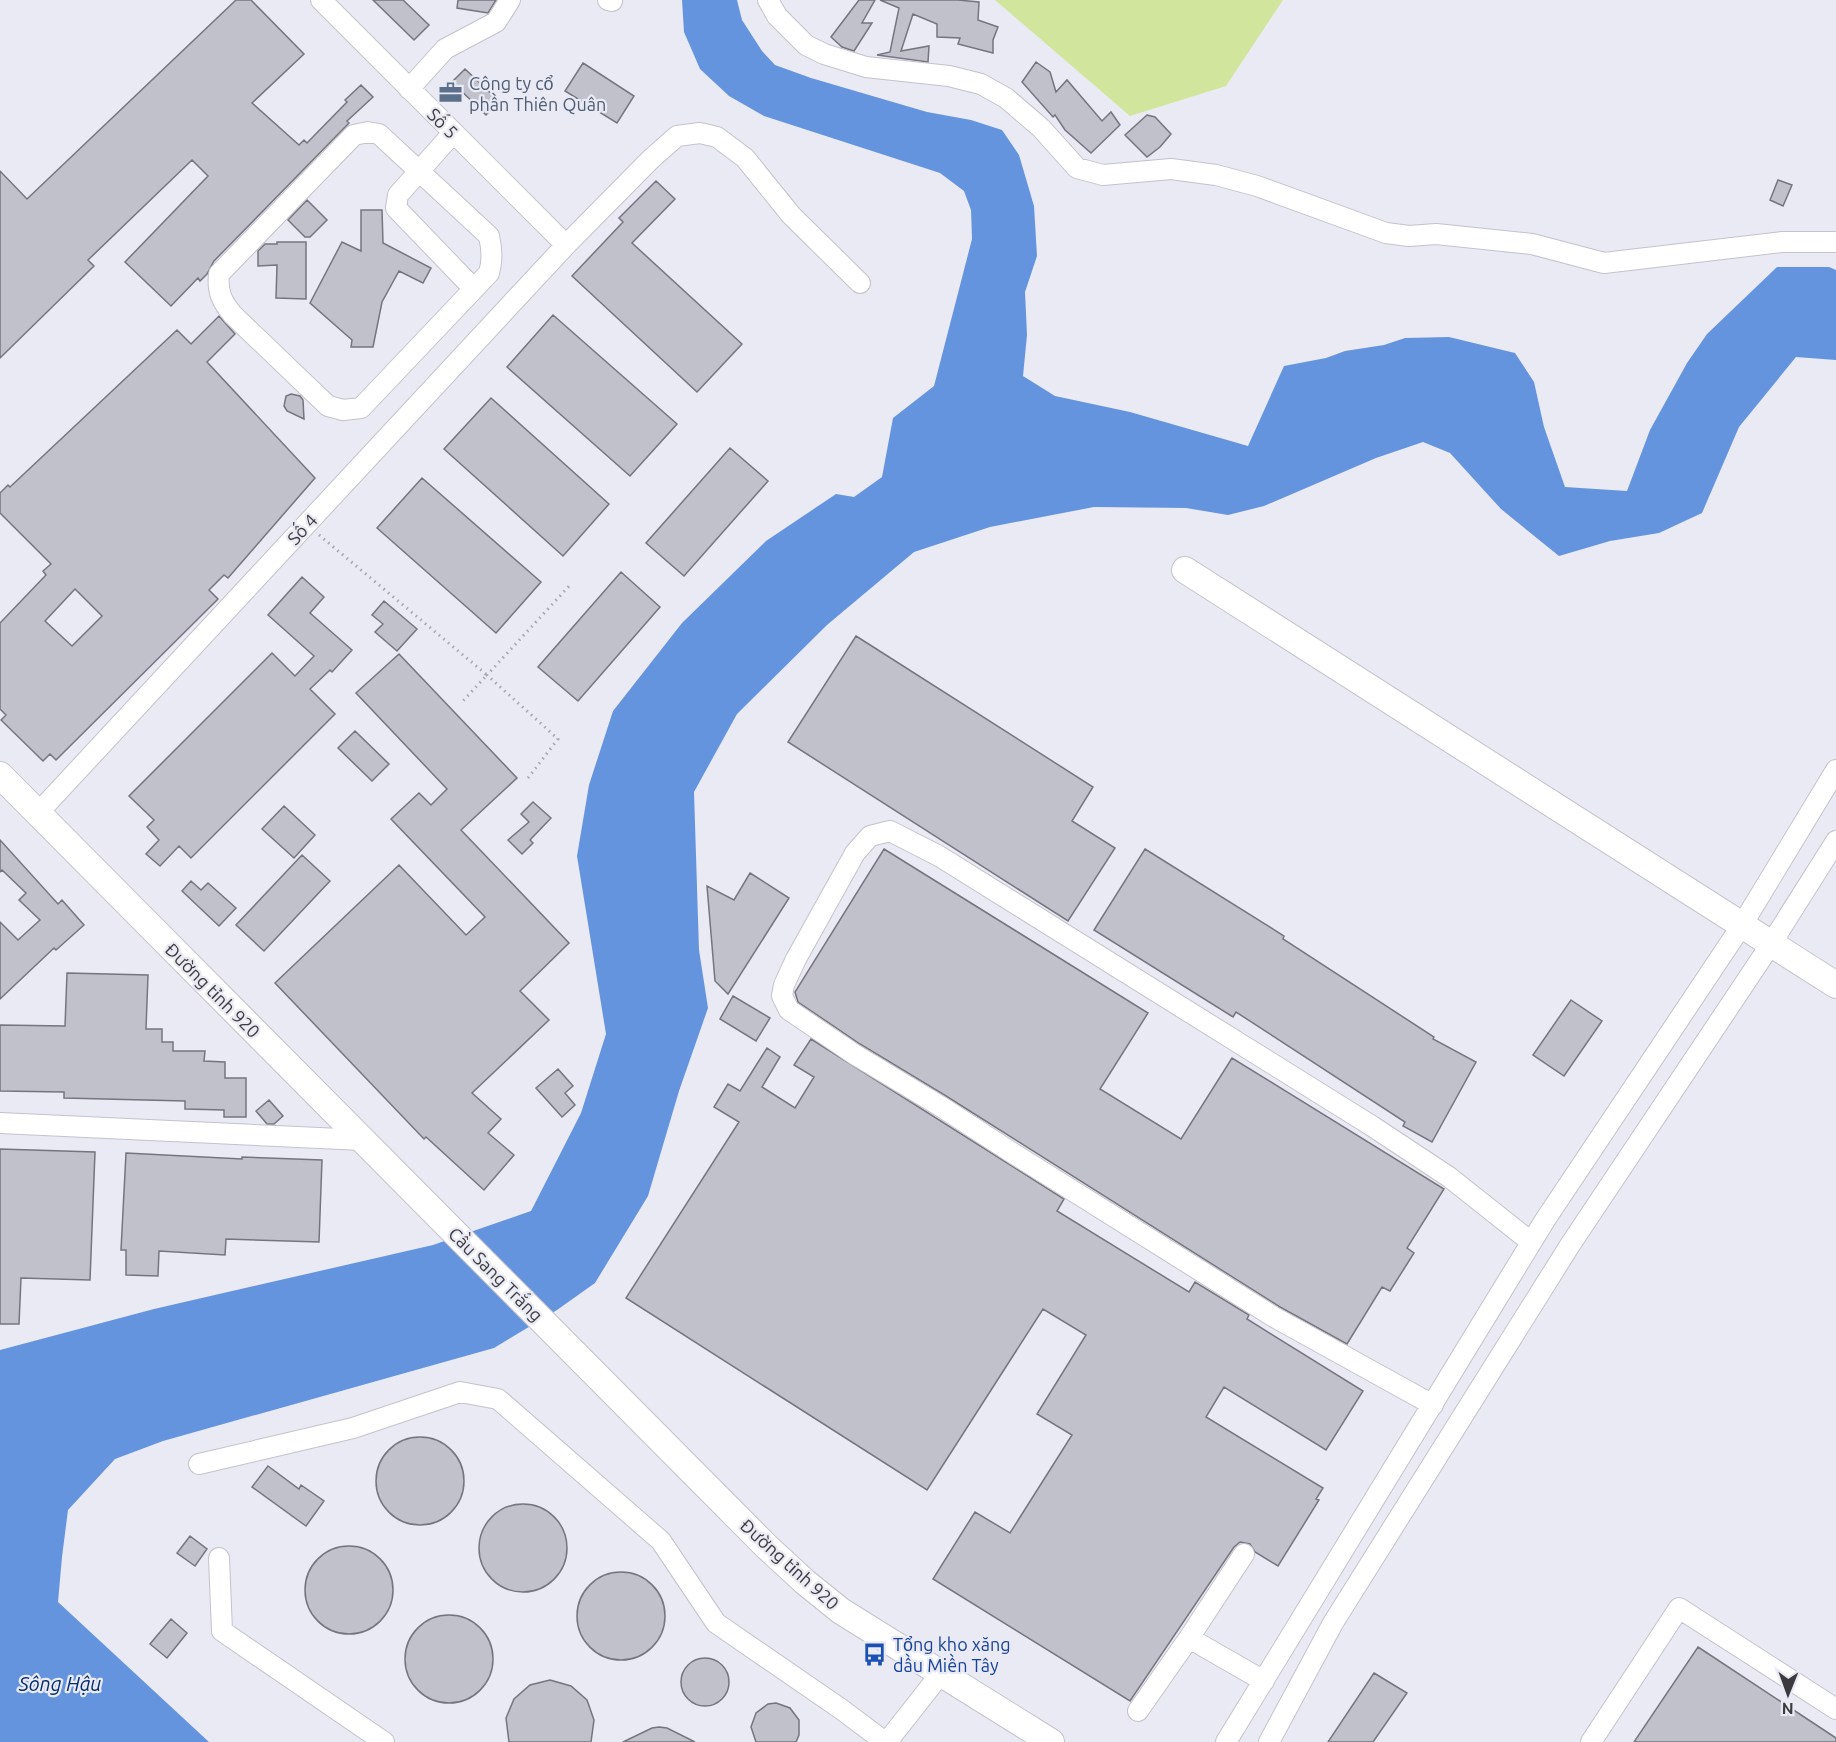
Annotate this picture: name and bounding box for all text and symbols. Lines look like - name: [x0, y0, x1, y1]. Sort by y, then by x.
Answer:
- place label: Công ty cổ phần Thiên Quân: [469, 73, 606, 115]
- office icon: Công ty cổ phần Thiên Quân: [438, 80, 464, 106]
- street label: Số 5: [424, 102, 464, 142]
- street label: Số 4: [281, 508, 321, 548]
- street label: Đường tỉnh 920: [162, 939, 264, 1041]
- street label: Cầu Sang Trắng: [445, 1221, 549, 1325]
- street label: Đường tỉnh 920: [737, 1515, 843, 1613]
- place label: Tổng kho xăng dầu Miền Tây: [893, 1634, 1011, 1675]
- bus stop icon: Tổng kho xăng dầu Miền Tây: [862, 1641, 888, 1667]
- north arrow: [1758, 1664, 1818, 1724]
- water label: Sông Hậu: [18, 1672, 102, 1695]
- text: N: [1782, 1700, 1794, 1718]

